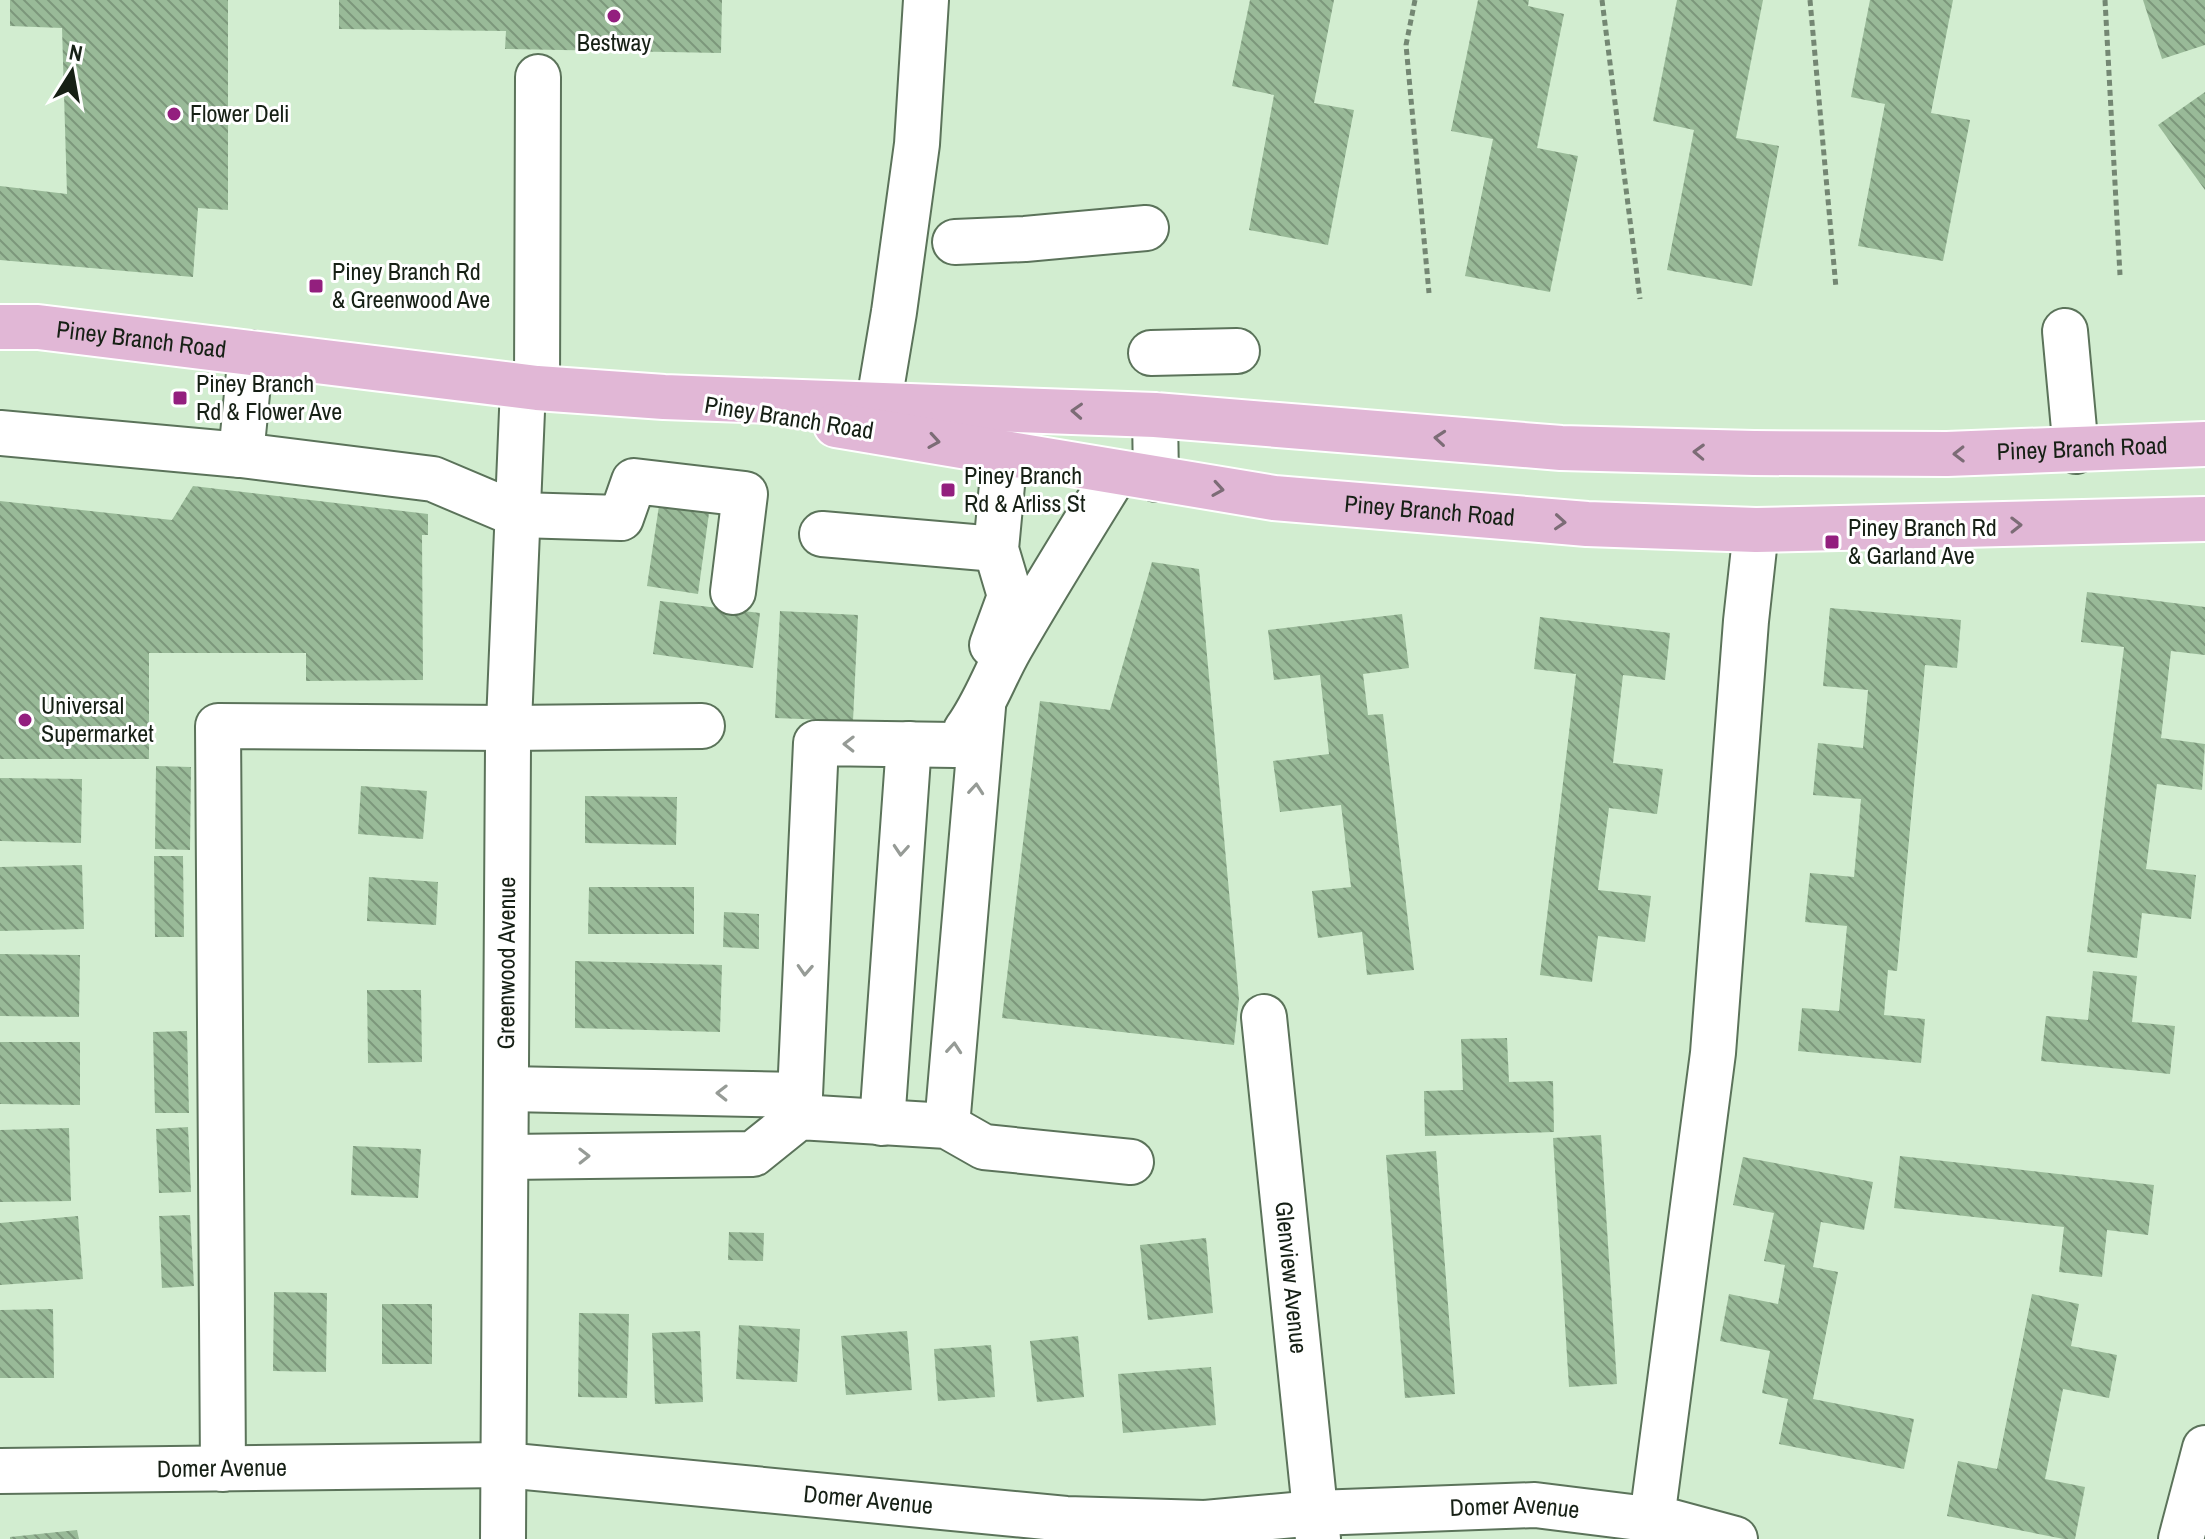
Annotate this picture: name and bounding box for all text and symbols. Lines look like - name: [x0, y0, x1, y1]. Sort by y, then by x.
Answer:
- marker: Bestway: [605, 7, 623, 25]
- place label: Bestway: [577, 26, 651, 58]
- north arrow: [32, 32, 112, 112]
- text: N: [67, 36, 85, 68]
- place label: Flower Deli: [190, 97, 290, 129]
- marker: Flower Deli: [165, 105, 183, 123]
- place label: Piney Branch Rd & Greenwood Ave: [332, 255, 490, 315]
- marker: Piney Branch Rd & Greenwood Ave: [307, 277, 325, 295]
- street label: Piney Branch Road: [55, 312, 228, 365]
- place label: Piney Branch Rd & Flower Ave: [196, 367, 342, 427]
- street label: Piney Branch Road: [702, 388, 876, 446]
- marker: Piney Branch Rd & Flower Ave: [171, 389, 189, 407]
- one-way arrow: [1070, 403, 1083, 420]
- street label: Piney Branch Road: [1996, 428, 2168, 467]
- one-way arrow: [1433, 430, 1446, 447]
- one-way arrow: [927, 432, 941, 449]
- one-way arrow: [1692, 443, 1705, 460]
- one-way arrow: [1952, 445, 1965, 463]
- place label: Piney Branch Rd & Arliss St: [964, 459, 1086, 519]
- one-way arrow: [1211, 480, 1225, 497]
- marker: Piney Branch Rd & Arliss St: [939, 481, 957, 499]
- street label: Piney Branch Road: [1343, 487, 1516, 533]
- place label: Piney Branch Rd & Garland Ave: [1848, 511, 1997, 571]
- one-way arrow: [1554, 513, 1567, 530]
- one-way arrow: [2010, 516, 2023, 534]
- marker: Piney Branch Rd & Garland Ave: [1823, 533, 1841, 551]
- place label: Universal Supermarket: [41, 689, 154, 749]
- marker: Universal Supermarket: [16, 711, 34, 729]
- one-way arrow: [842, 735, 855, 752]
- one-way arrow: [967, 782, 984, 795]
- one-way arrow: [893, 844, 910, 857]
- street label: Greenwood Avenue: [489, 877, 522, 1049]
- one-way arrow: [797, 964, 814, 977]
- one-way arrow: [945, 1041, 962, 1054]
- one-way arrow: [715, 1084, 728, 1102]
- one-way arrow: [578, 1147, 591, 1164]
- street label: Glenview Avenue: [1268, 1200, 1316, 1355]
- street label: Domer Avenue: [157, 1451, 287, 1484]
- street label: Domer Avenue: [802, 1477, 935, 1521]
- street label: Domer Avenue: [1449, 1488, 1581, 1525]

